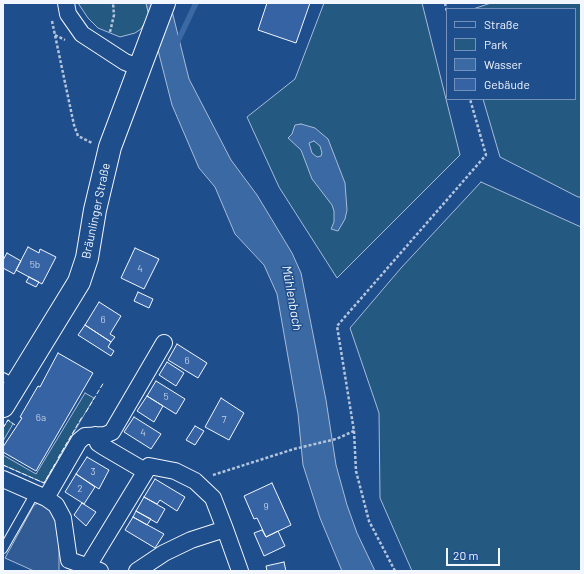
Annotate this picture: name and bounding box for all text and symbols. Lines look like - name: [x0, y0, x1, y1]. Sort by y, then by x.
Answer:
- legend: [446, 8, 576, 100]
- text: Straße: [484, 17, 519, 31]
- text: Park: [484, 37, 508, 51]
- text: Wasser: [484, 57, 522, 71]
- text: Gebäude: [484, 77, 530, 91]
- street label: Bräunlinger Straße: [79, 162, 113, 260]
- house number: 5b: [30, 259, 40, 271]
- house number: 4: [137, 263, 143, 275]
- water label: Mühlenbach: [279, 264, 305, 332]
- house number: 6: [100, 314, 106, 326]
- house number: 6: [184, 355, 190, 367]
- house number: 5: [163, 391, 169, 403]
- house number: 6a: [36, 412, 46, 424]
- house number: 7: [222, 414, 226, 426]
- house number: 4: [140, 427, 146, 439]
- house number: 3: [90, 466, 96, 478]
- house number: 2: [77, 483, 83, 495]
- house number: 9: [263, 501, 269, 513]
- scale bar: [448, 540, 502, 566]
- text: 20 m: [453, 548, 479, 562]

